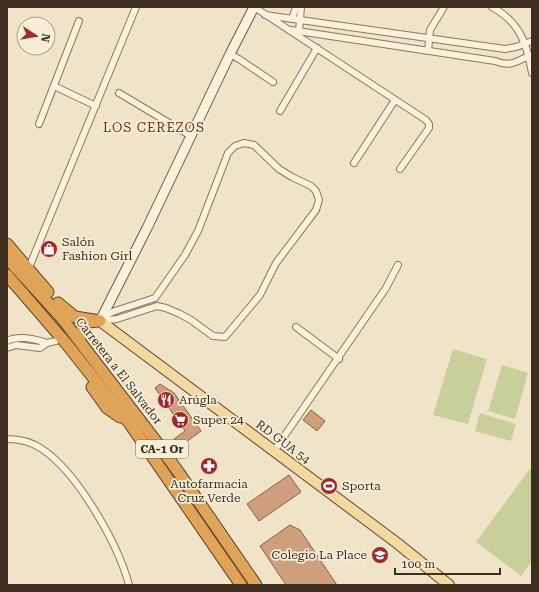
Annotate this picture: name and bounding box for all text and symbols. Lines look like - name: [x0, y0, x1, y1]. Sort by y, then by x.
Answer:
- north arrow: [16, 16, 56, 56]
- text: N: [38, 32, 53, 44]
- district label: LOS CEREZOS: [103, 120, 205, 135]
- place label: Salón Fashion Girl: [62, 235, 133, 263]
- shop icon: Salón Fashion Girl: [39, 239, 59, 259]
- street label: Carretera a El Salvador: [73, 315, 165, 427]
- restaurant icon: Arúgla: [156, 390, 176, 410]
- place label: Arúgla: [179, 393, 217, 407]
- supermarket icon: Super 24: [170, 410, 190, 430]
- place label: Super 24: [193, 413, 244, 427]
- street label: RD GUA 54: [253, 417, 313, 467]
- road number: CA-1 Or: [136, 440, 188, 458]
- pharmacy icon: Autofarmacia Cruz Verde: [199, 456, 219, 476]
- sports icon: Sporta: [319, 476, 339, 496]
- place label: Autofarmacia Cruz Verde: [170, 477, 248, 505]
- place label: Sporta: [342, 479, 381, 493]
- school or university icon: Colegio La Place: [370, 545, 390, 565]
- place label: Colegio La Place: [272, 548, 367, 562]
- scale bar: [395, 550, 500, 576]
- text: 100 m: [401, 557, 435, 571]

